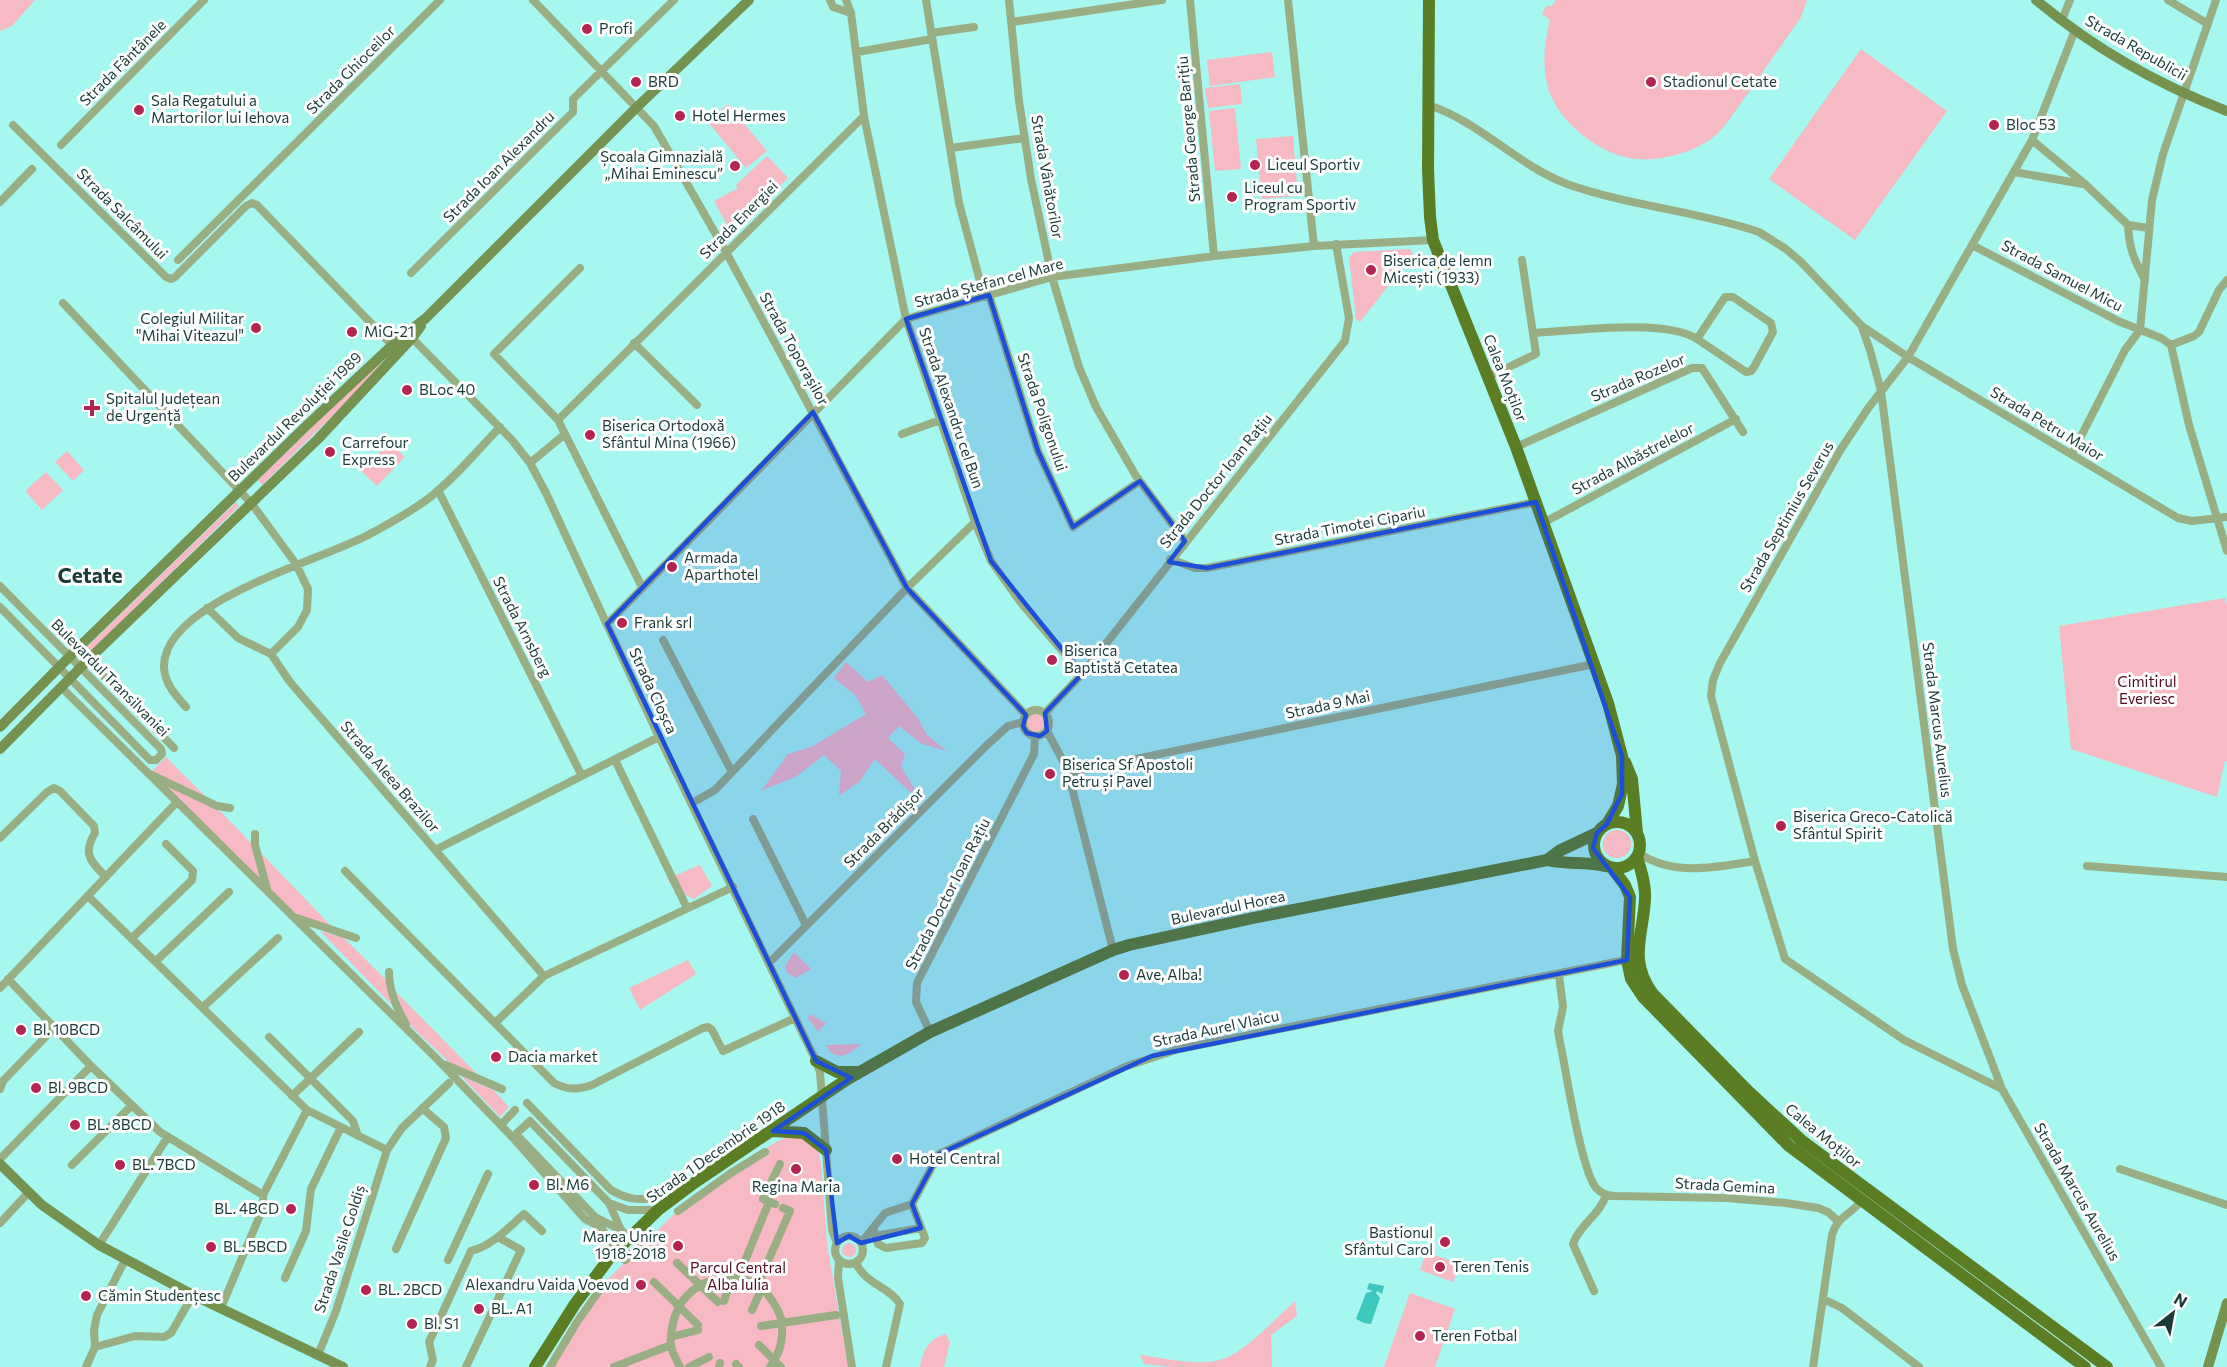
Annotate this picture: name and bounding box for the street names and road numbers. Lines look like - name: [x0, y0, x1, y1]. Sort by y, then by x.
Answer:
- street label: Strada Republicii: [2083, 11, 2190, 83]
- street label: Strada Fântânele: [75, 15, 169, 109]
- street label: Strada Ghioceilor: [302, 21, 398, 117]
- street label: Strada George Barițiu: [1173, 55, 1205, 203]
- street label: Strada Ioan Alexandru: [439, 107, 558, 226]
- street label: Strada Vânătorilor: [1028, 114, 1068, 240]
- street label: Strada Salcâmului: [74, 164, 172, 262]
- street label: Strada Energiei: [696, 177, 781, 262]
- street label: Strada Samuel Micu: [1999, 236, 2126, 315]
- street label: Strada Ștefan cel Mare: [912, 253, 1066, 312]
- street label: Strada Toporașilor: [755, 289, 833, 409]
- street label: Strada Alexandru cel Bun: [916, 325, 988, 490]
- street label: Calea Moților: [1478, 331, 1532, 425]
- street label: Bulevardul Revoluției 1989: [224, 348, 366, 486]
- street label: Strada Rozelor: [1588, 349, 1687, 405]
- street label: Strada Poligonului: [1014, 350, 1072, 473]
- street label: Strada Petru Maior: [1988, 382, 2107, 464]
- street label: Strada Doctor Ioan Rațiu: [1155, 409, 1277, 553]
- street label: Strada Albăstrelelor: [1568, 418, 1697, 498]
- street label: Strada Septimius Severus: [1735, 438, 1837, 595]
- street label: Strada Timotei Cipariu: [1273, 502, 1427, 548]
- street label: Strada Arnsberg: [490, 573, 556, 680]
- street label: Bulevardul Transilvaniei: [48, 615, 173, 740]
- street label: Strada Marcus Aurelius: [1920, 641, 1956, 799]
- street label: Strada Cloșca: [624, 645, 682, 737]
- street label: Strada 9 Mai: [1284, 686, 1372, 722]
- street label: Strada Aleea Brazilor: [337, 717, 444, 836]
- street label: Strada Brădișor: [840, 784, 928, 872]
- street label: Strada Doctor Ioan Rațiu: [901, 815, 995, 973]
- street label: Bulevardul Horea: [1169, 886, 1286, 928]
- street label: Strada Aurel Vlaicu: [1151, 1006, 1280, 1050]
- street label: Strada 1 Decembrie 1918: [643, 1096, 788, 1206]
- street label: Calea Moților: [1781, 1099, 1865, 1173]
- street label: Strada Marcus Aurelius: [2031, 1119, 2125, 1264]
- street label: Strada Gemina: [1675, 1173, 1776, 1197]
- street label: Strada Vasile Goldiș: [310, 1182, 370, 1316]

